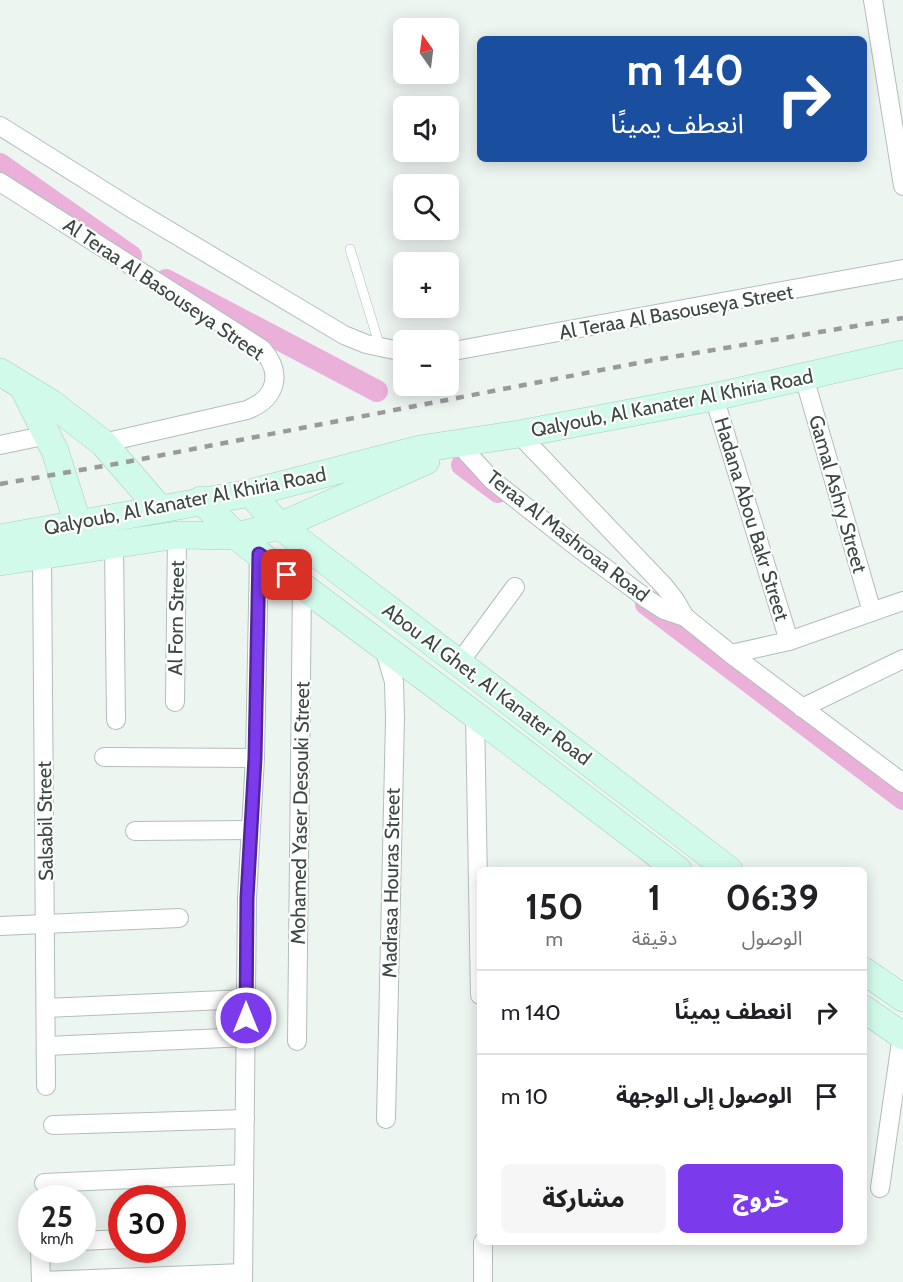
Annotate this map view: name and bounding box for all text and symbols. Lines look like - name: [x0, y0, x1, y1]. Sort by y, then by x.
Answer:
- north arrow: [393, 18, 459, 84]
- map controls: [393, 18, 459, 396]
- text: 140 m: [627, 44, 744, 96]
- icon: right: [765, 60, 843, 138]
- button: sound: [393, 96, 459, 162]
- text: انعطف يمينًا: [610, 107, 744, 140]
- button: search: [393, 174, 459, 240]
- street label: Al Teraa Al Basouseya Street: [59, 213, 269, 365]
- button: +: [393, 252, 459, 318]
- street label: Al Teraa Al Basouseya Street: [557, 280, 795, 344]
- button: −: [393, 330, 459, 396]
- street label: Qalyoub, Al Kanater Al Khiria Road: [529, 364, 815, 442]
- street label: Gamal Ashry Street: [804, 412, 872, 576]
- street label: Hadana Abou Bakr Street: [710, 414, 794, 624]
- street label: Qalyoub, Al Kanater Al Khiria Road: [42, 462, 328, 540]
- street label: Teraa Al Mashroaa Road: [482, 465, 654, 607]
- pin: [261, 549, 312, 600]
- icon: arrive: [270, 558, 303, 591]
- street label: Al Forn Street: [163, 560, 189, 676]
- street label: Abou Al Ghet, Al Kanater Road: [378, 598, 596, 770]
- street label: Mohamed Yaser Desouki Street: [286, 681, 314, 945]
- street label: Salsabil Street: [32, 761, 58, 881]
- street label: Madrasa Houras Street: [377, 787, 405, 978]
- text: 1: [648, 875, 661, 919]
- text: 06:39: [725, 875, 819, 919]
- text: 150: [525, 884, 583, 928]
- text: دقيقة: [632, 926, 677, 950]
- text: الوصول: [742, 926, 803, 950]
- text: m: [546, 927, 563, 951]
- position arrow: [214, 986, 278, 1050]
- icon: right: [810, 996, 843, 1029]
- text: انعطف يمينًا: [675, 998, 792, 1025]
- text: 140 m: [501, 999, 561, 1026]
- icon: arrive: [810, 1080, 843, 1113]
- text: الوصول إلى الوجهة: [616, 1082, 792, 1109]
- text: 10 m: [501, 1083, 548, 1110]
- button: مشاركة: [501, 1164, 666, 1233]
- button: خروج: [678, 1164, 843, 1233]
- speed limit sign: 30: [108, 1185, 186, 1263]
- text: 25: [41, 1198, 73, 1235]
- text: km/h: [41, 1230, 73, 1248]

